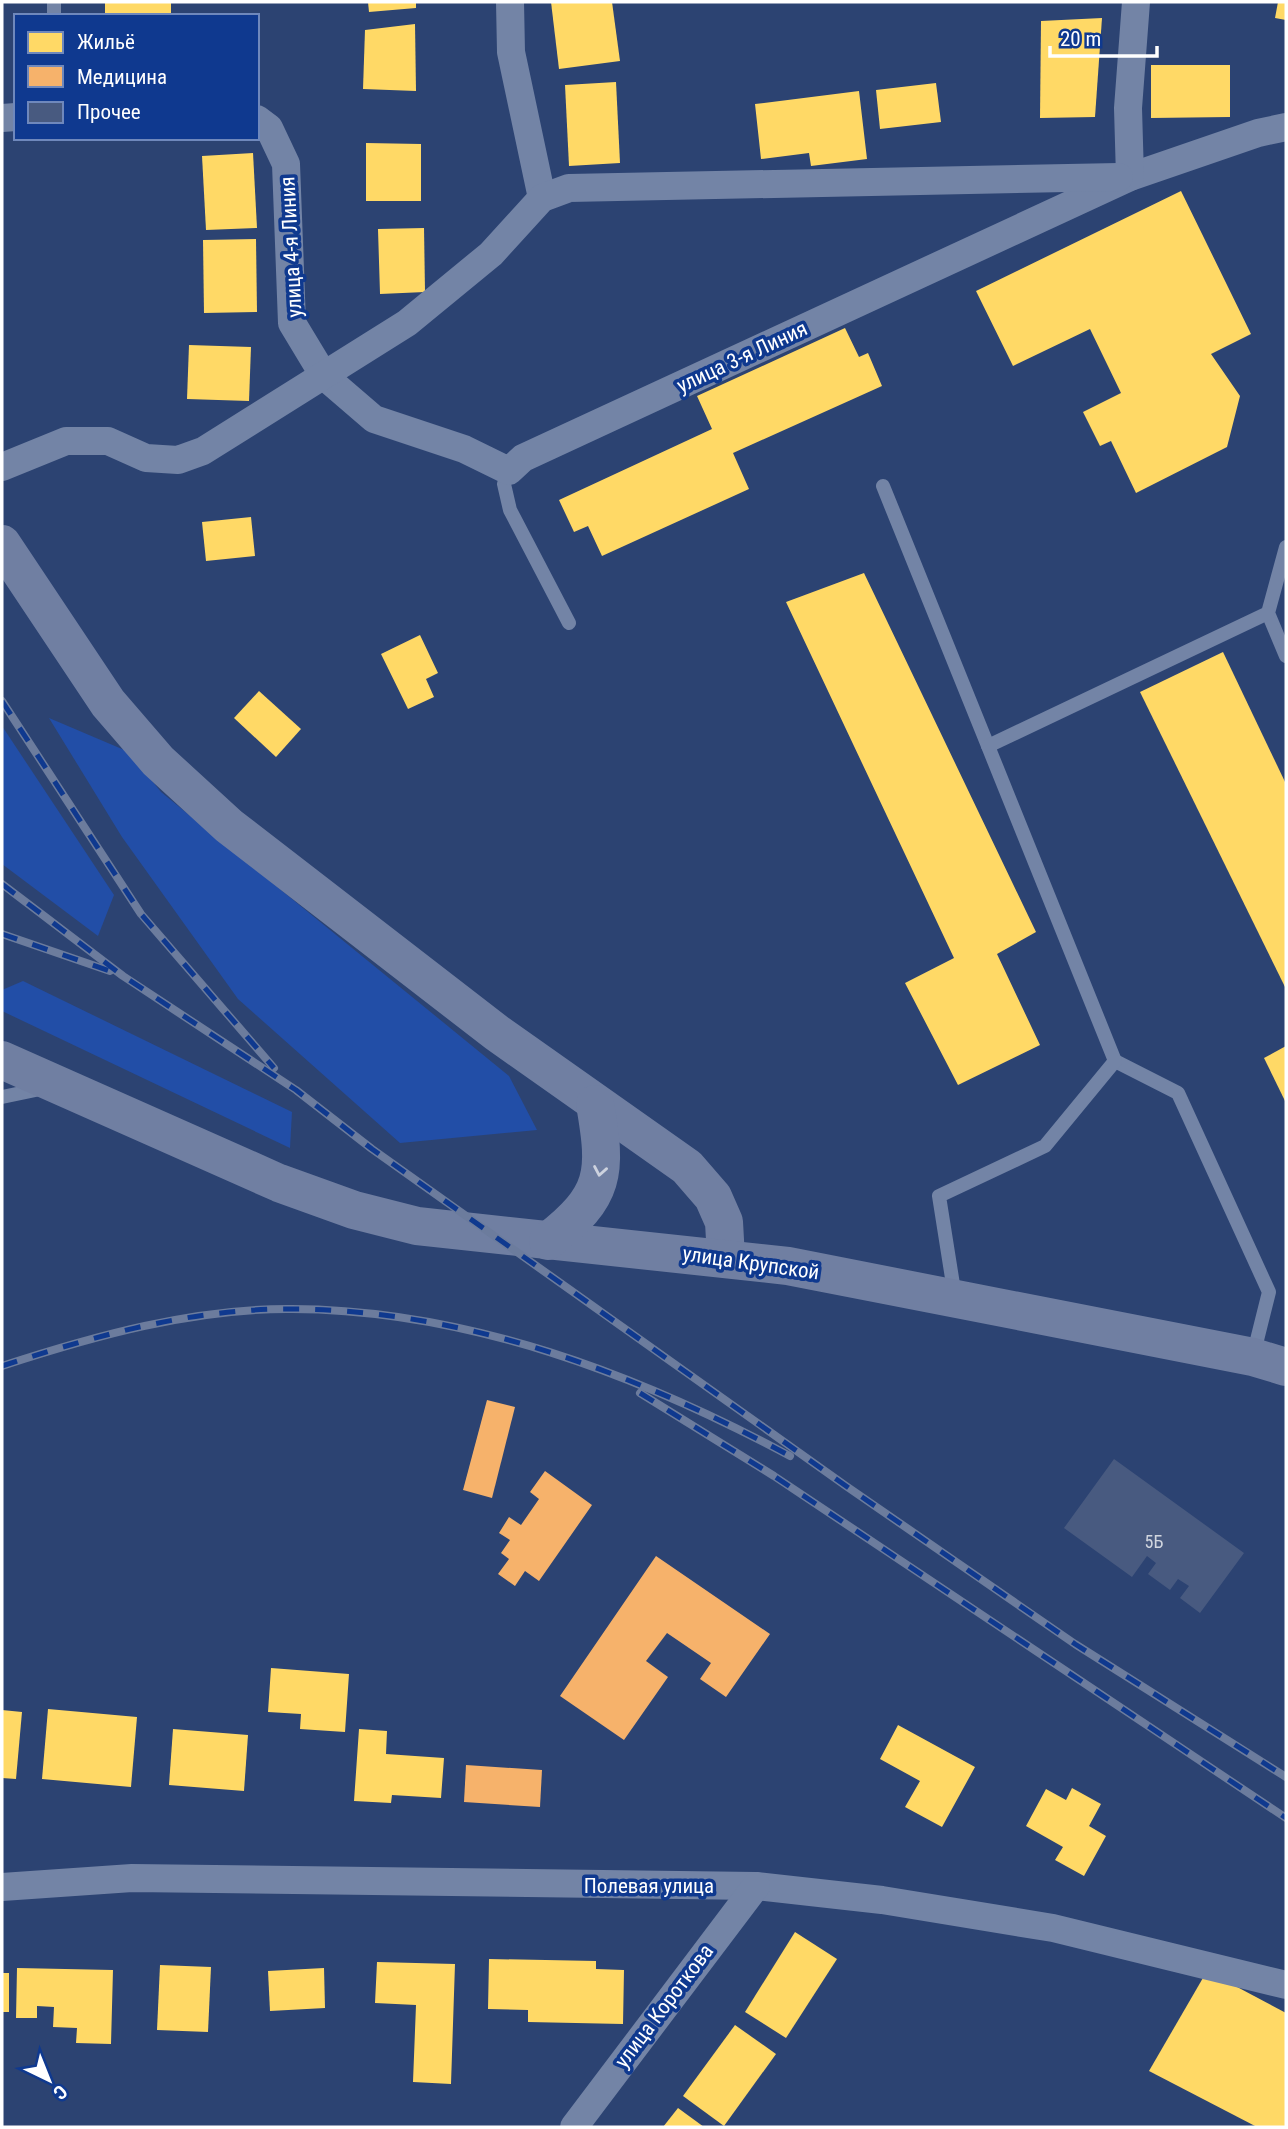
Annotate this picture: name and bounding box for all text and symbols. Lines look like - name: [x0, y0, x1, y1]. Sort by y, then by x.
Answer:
- legend: [14, 14, 259, 140]
- scale bar: [1050, 14, 1157, 58]
- text: 20 m: [1060, 27, 1101, 51]
- text: Жильё: [77, 30, 135, 54]
- text: Медицина: [77, 65, 167, 89]
- text: Прочее: [77, 100, 141, 124]
- street label: улица 4-я Линия: [275, 176, 307, 318]
- street label: улица 3-я Линия: [673, 316, 811, 398]
- one-way arrow: [593, 1165, 608, 1177]
- street label: улица Крупской: [681, 1242, 821, 1284]
- house number: 5Б: [1145, 1531, 1163, 1552]
- street label: Полевая улица: [584, 1874, 714, 1898]
- street label: улица Короткова: [610, 1940, 718, 2072]
- north arrow: [14, 2045, 84, 2115]
- text: С: [48, 2080, 72, 2104]

